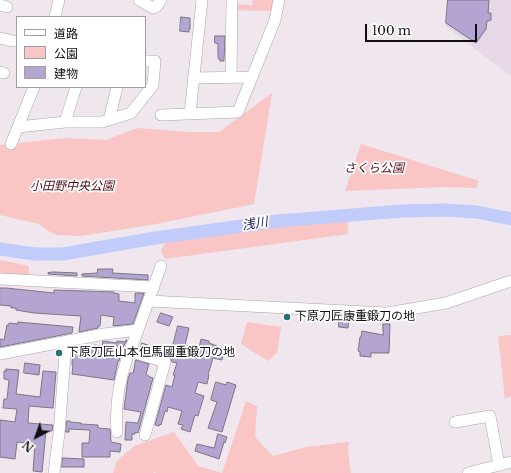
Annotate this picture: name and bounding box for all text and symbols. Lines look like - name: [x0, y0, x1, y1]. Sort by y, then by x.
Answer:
- legend: [16, 16, 146, 88]
- scale bar: [367, 16, 479, 42]
- text: 100 m: [372, 23, 411, 38]
- text: 道路: [54, 26, 78, 41]
- text: 公園: [54, 46, 78, 61]
- text: 建物: [54, 66, 78, 81]
- park label: さくら公園: [344, 162, 404, 176]
- park label: 小田野中央公園: [30, 180, 114, 194]
- water label: 浅川: [241, 214, 269, 234]
- place label: 下原刀匠康重鍛刀の地: [295, 310, 415, 324]
- marker: 下原刀匠康重鍛刀の地: [282, 312, 292, 322]
- place label: 下原刀匠山本但馬國重鍛刀の地: [67, 346, 235, 360]
- marker: 下原刀匠山本但馬國重鍛刀の地: [54, 348, 64, 358]
- north arrow: [16, 417, 56, 457]
- text: N: [20, 437, 37, 455]

